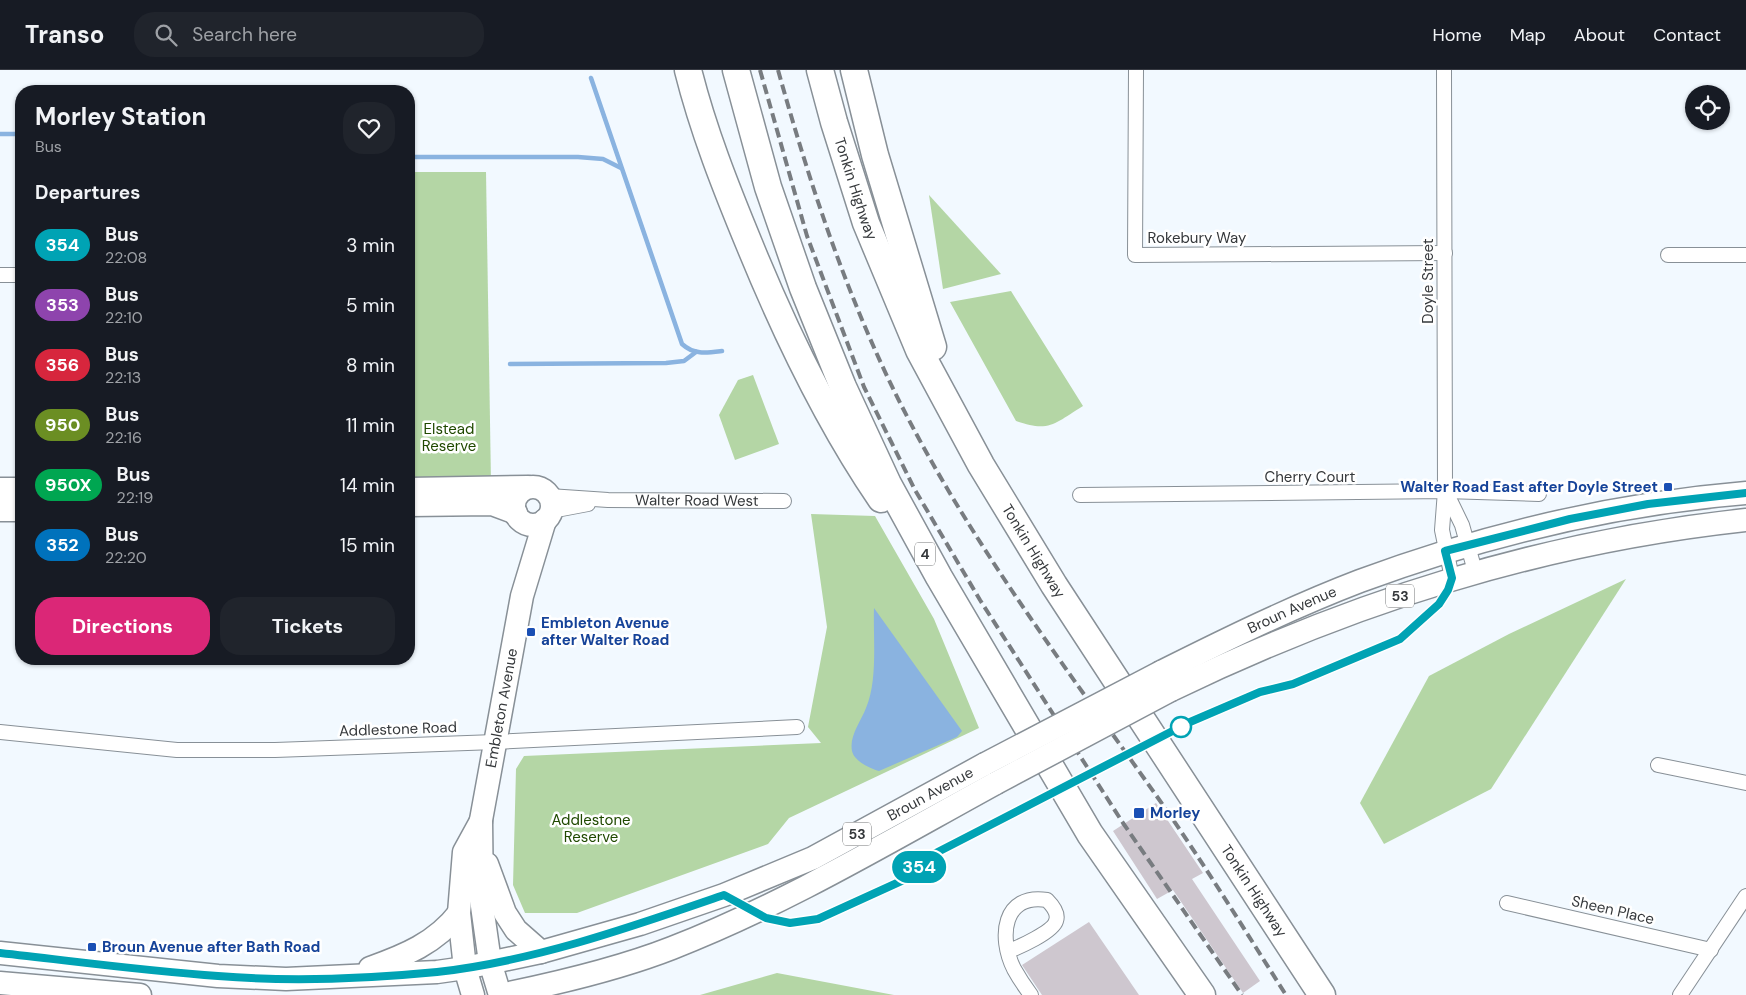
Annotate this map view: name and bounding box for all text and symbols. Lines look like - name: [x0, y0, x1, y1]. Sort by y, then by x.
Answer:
- search box: [134, 12, 484, 57]
- text: Transo: [25, 19, 104, 50]
- icon: search: [152, 21, 180, 49]
- text: Search here: [192, 22, 297, 47]
- text: Home: [1432, 23, 1482, 47]
- text: Map: [1510, 23, 1546, 47]
- text: About: [1574, 23, 1625, 47]
- text: Contact: [1653, 23, 1721, 47]
- map controls: [1685, 85, 1730, 130]
- button: locate: [1685, 85, 1730, 130]
- text: Morley Station: [35, 101, 206, 132]
- button: heart: [343, 102, 395, 154]
- street label: Tonkin Highway: [830, 135, 882, 244]
- text: Bus: [35, 136, 62, 157]
- text: Departures: [35, 180, 140, 205]
- text: Bus: [105, 222, 139, 247]
- street label: Rokebury Way: [1148, 228, 1247, 248]
- text: 354: [46, 233, 79, 257]
- text: 3 min: [346, 233, 395, 258]
- street label: Doyle Street: [1418, 238, 1438, 324]
- text: 22:08: [105, 247, 147, 268]
- text: Bus: [105, 282, 139, 307]
- text: 353: [46, 293, 79, 317]
- text: 5 min: [346, 293, 395, 318]
- text: 22:10: [105, 307, 143, 328]
- text: Bus: [105, 342, 139, 367]
- text: 356: [46, 353, 79, 377]
- text: 8 min: [346, 353, 395, 378]
- text: 22:13: [105, 367, 141, 388]
- text: Bus: [105, 402, 139, 427]
- text: 950: [45, 413, 80, 437]
- text: 11 min: [346, 413, 395, 438]
- park label: Elstead Reserve: [422, 419, 476, 456]
- text: 22:16: [105, 427, 142, 448]
- text: Bus: [117, 462, 150, 487]
- street label: Cherry Court: [1264, 467, 1356, 487]
- text: 950X: [45, 473, 92, 497]
- text: 14 min: [340, 473, 395, 498]
- place label: Walter Road East after Doyle Street: [1400, 477, 1658, 497]
- marker: Walter Road East after Doyle Street: [1662, 481, 1674, 493]
- text: 22:19: [117, 487, 153, 508]
- street label: Walter Road West: [635, 490, 759, 511]
- street label: Tonkin Highway: [997, 500, 1070, 603]
- text: Bus: [105, 522, 139, 547]
- text: 352: [46, 533, 79, 557]
- text: 15 min: [340, 533, 395, 558]
- road number: 4: [915, 542, 935, 566]
- text: 22:20: [105, 547, 147, 568]
- street label: Broun Avenue: [1244, 581, 1339, 638]
- road number: 53: [1386, 584, 1414, 608]
- button: Directions: [35, 597, 210, 655]
- button: Tickets: [220, 597, 395, 655]
- place label: Embleton Avenue after Walter Road: [541, 613, 669, 650]
- marker: Embleton Avenue after Walter Road: [525, 626, 537, 638]
- street label: Embleton Avenue: [481, 647, 522, 769]
- unlabelled marker: [1170, 716, 1192, 738]
- street label: Addlestone Road: [339, 717, 457, 741]
- street label: Broun Avenue: [883, 762, 977, 826]
- place label: Morley: [1150, 803, 1200, 823]
- marker: Morley: [1132, 806, 1146, 820]
- park label: Addlestone Reserve: [551, 810, 631, 847]
- road number: 53: [843, 822, 871, 846]
- street label: Tonkin Highway: [1216, 841, 1292, 942]
- line badge: 354: [890, 851, 948, 883]
- text: 354: [902, 855, 936, 879]
- street label: Sheen Place: [1570, 891, 1656, 929]
- place label: Broun Avenue after Bath Road: [102, 937, 320, 957]
- marker: Broun Avenue after Bath Road: [86, 941, 98, 953]

